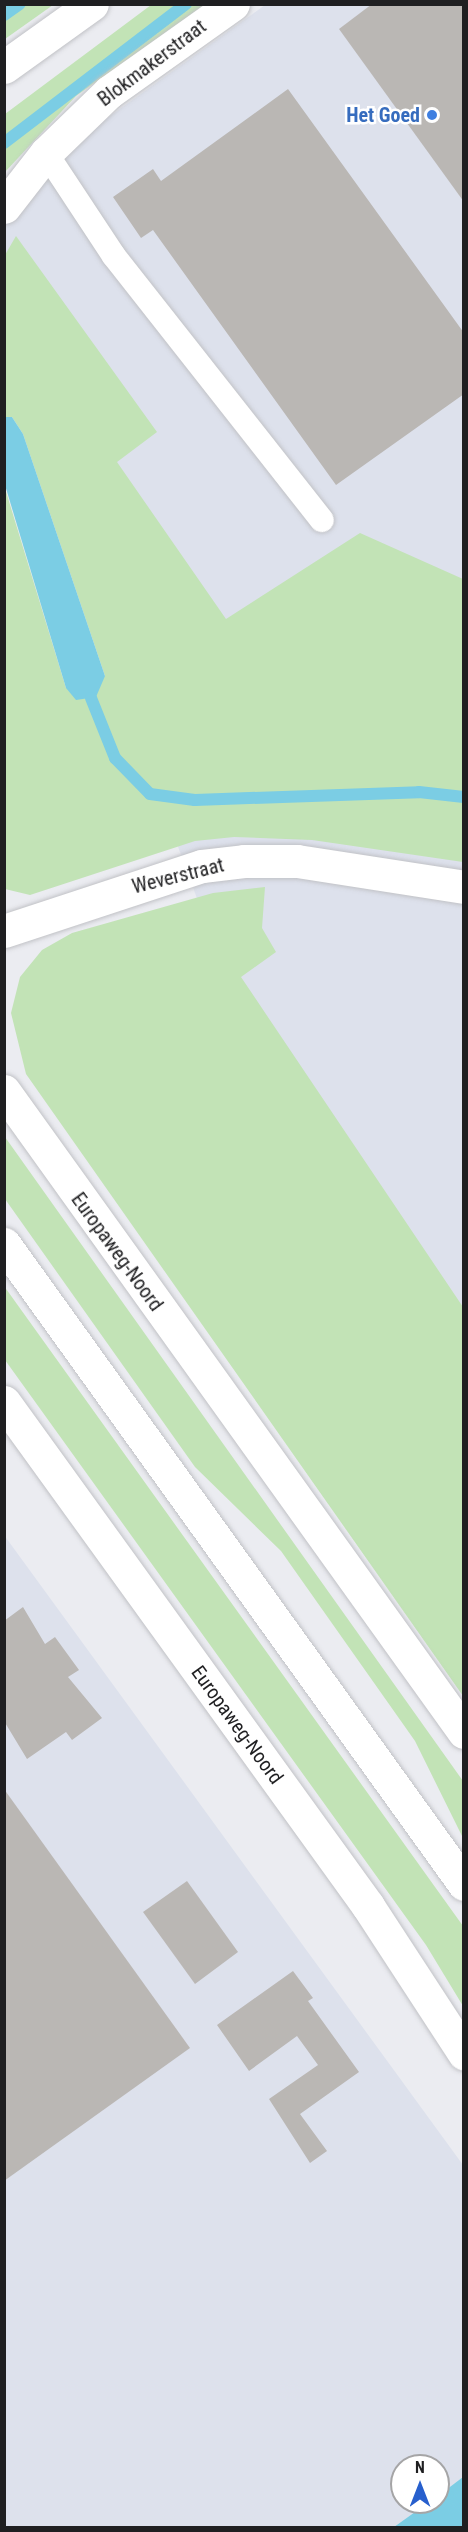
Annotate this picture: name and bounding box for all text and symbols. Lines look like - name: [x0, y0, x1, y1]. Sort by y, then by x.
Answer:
- street label: Blokmakerstraat: [93, 15, 211, 111]
- place label: Het Goed: [346, 103, 420, 127]
- marker: Het Goed: [425, 108, 439, 122]
- street label: Weverstraat: [130, 853, 226, 899]
- street label: Europaweg-Noord: [66, 1188, 168, 1316]
- street label: Europaweg-Noord: [186, 1661, 288, 1789]
- north arrow: [390, 2454, 450, 2514]
- text: N: [415, 2458, 425, 2477]

